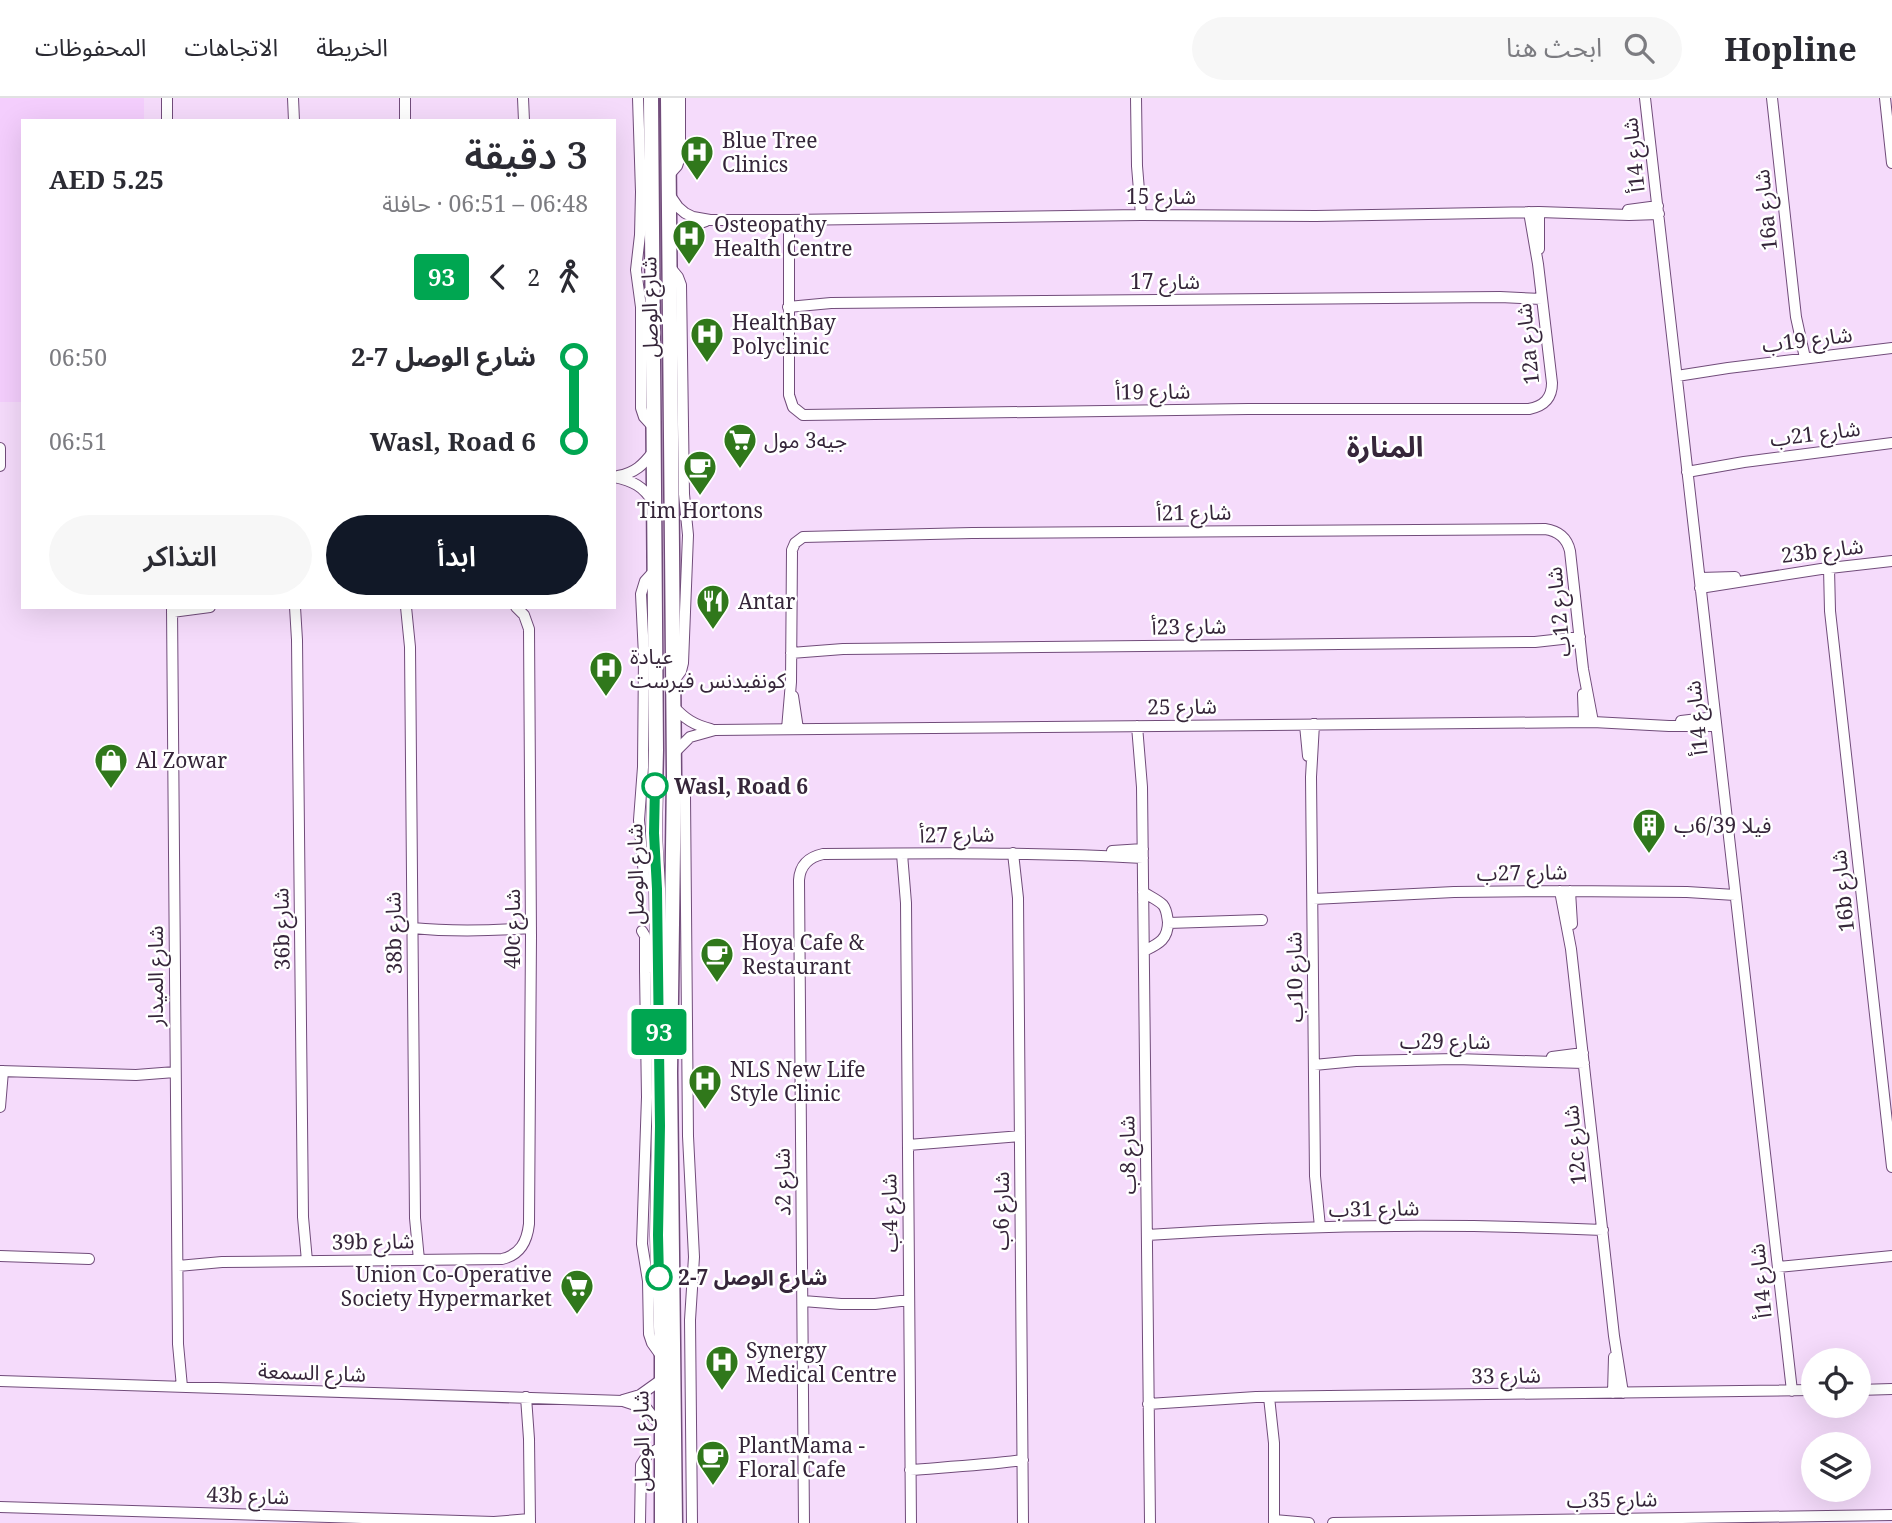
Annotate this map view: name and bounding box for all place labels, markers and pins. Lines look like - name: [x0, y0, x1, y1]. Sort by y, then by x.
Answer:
- place label: Blue Tree Clinics: [722, 126, 818, 178]
- hospital icon: Blue Tree Clinics: [678, 133, 716, 182]
- place label: Osteopathy Health Centre: [714, 210, 853, 262]
- hospital icon: Osteopathy Health Centre: [670, 217, 708, 266]
- place label: HealthBay Polyclinic: [732, 308, 836, 360]
- hospital icon: HealthBay Polyclinic: [688, 315, 726, 364]
- supermarket icon: جيه3 مول: [721, 421, 759, 470]
- place label: جيه3 مول: [764, 426, 847, 454]
- cafe icon: Tim Hortons: [681, 448, 719, 497]
- place label: Tim Hortons: [637, 496, 763, 524]
- restaurant icon: Antar: [694, 582, 732, 631]
- place label: Antar: [738, 587, 796, 615]
- place label: عيادة كونفيدنس فيرست: [630, 642, 786, 694]
- hospital icon: عيادة كونفيدنس فيرست: [587, 649, 625, 698]
- shop icon: Al Zowar: [92, 741, 130, 790]
- place label: Al Zowar: [136, 746, 227, 774]
- place label: Wasl, Road 6: [674, 772, 808, 800]
- marker: Wasl, Road 6: [642, 773, 668, 799]
- building icon: فيلا 6/39ب: [1630, 806, 1668, 855]
- place label: فيلا 6/39ب: [1674, 811, 1771, 839]
- place label: Hoya Cafe & Restaurant: [742, 928, 865, 980]
- cafe icon: Hoya Cafe & Restaurant: [698, 935, 736, 984]
- place label: NLS New Life Style Clinic: [730, 1055, 866, 1107]
- hospital icon: NLS New Life Style Clinic: [686, 1062, 724, 1111]
- place label: Union Co-Operative Society Hypermarket: [341, 1260, 552, 1312]
- place label: شارع الوصل 7-2: [678, 1263, 827, 1293]
- marker: شارع الوصل 7-2: [646, 1264, 672, 1290]
- supermarket icon: Union Co-Operative Society Hypermarket: [558, 1267, 596, 1316]
- place label: Synergy Medical Centre: [746, 1336, 897, 1388]
- hospital icon: Synergy Medical Centre: [703, 1343, 741, 1392]
- place label: PlantMama - Floral Cafe: [738, 1431, 865, 1483]
- cafe icon: PlantMama - Floral Cafe: [694, 1438, 732, 1487]

